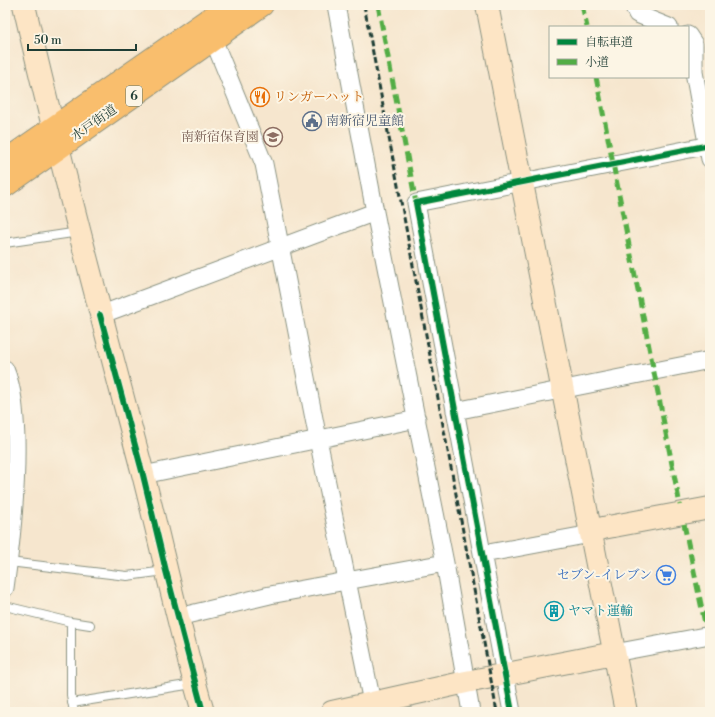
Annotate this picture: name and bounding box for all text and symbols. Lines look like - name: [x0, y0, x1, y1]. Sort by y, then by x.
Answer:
- scale bar: [28, 26, 136, 52]
- legend: [549, 26, 689, 78]
- text: 50 m: [34, 33, 62, 48]
- text: 自転車道: [585, 35, 633, 50]
- text: 小道: [585, 55, 609, 70]
- road number: 6: [126, 86, 142, 106]
- restaurant icon: リンガーハット: [249, 86, 271, 108]
- place label: リンガーハット: [274, 89, 364, 105]
- street label: 水戸街道: [68, 102, 120, 144]
- public building icon: 南新宿児童館: [301, 110, 323, 132]
- place label: 南新宿児童館: [326, 113, 404, 129]
- school or university icon: 南新宿保育園: [262, 126, 284, 148]
- place label: 南新宿保育園: [181, 129, 259, 145]
- supermarket icon: セブン-イレブン: [655, 564, 677, 586]
- place label: セブン-イレブン: [557, 567, 652, 583]
- building icon: ヤマト運輸: [543, 600, 565, 622]
- place label: ヤマト運輸: [568, 603, 633, 619]

